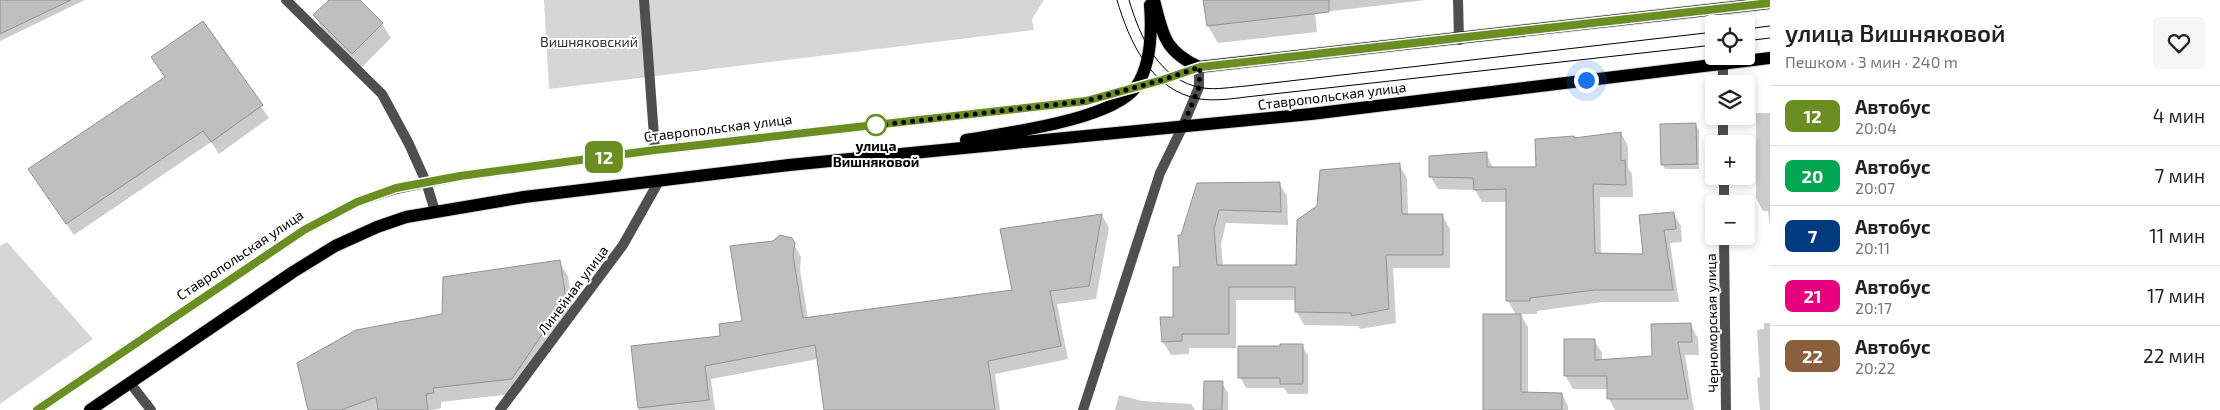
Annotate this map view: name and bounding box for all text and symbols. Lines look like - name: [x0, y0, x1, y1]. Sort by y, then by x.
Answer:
- map controls: [1705, 15, 1755, 245]
- button: locate: [1705, 15, 1755, 65]
- button: heart: [2153, 17, 2205, 69]
- text: улица Вишняковой: [1785, 18, 2005, 47]
- park label: Вишняковский: [540, 33, 638, 50]
- text: Пешком · 3 мин · 240 m: [1785, 52, 1958, 71]
- your location: [1574, 68, 1599, 93]
- button: layers: [1705, 75, 1755, 125]
- street label: Ставропольская улица: [1257, 78, 1407, 113]
- text: Автобус: [1855, 95, 1931, 118]
- text: 4 мин: [2153, 104, 2205, 127]
- text: 12: [1803, 105, 1822, 127]
- street label: Ставропольская улица: [643, 110, 793, 145]
- marker: улица Вишняковой: [865, 114, 887, 136]
- text: 20:04: [1855, 118, 1897, 137]
- button: +: [1705, 135, 1755, 185]
- place label: улица Вишняковой: [833, 137, 919, 170]
- line badge: 12: [582, 141, 626, 173]
- text: 12: [595, 146, 613, 168]
- text: Автобус: [1855, 155, 1931, 178]
- text: 7 мин: [2155, 164, 2205, 187]
- text: 20: [1802, 165, 1823, 187]
- text: 20:07: [1855, 178, 1895, 197]
- button: −: [1705, 195, 1755, 245]
- street label: Ставропольская улица: [173, 206, 306, 303]
- text: Автобус: [1855, 215, 1931, 238]
- text: 11 мин: [2149, 224, 2205, 247]
- text: 7: [1808, 225, 1817, 247]
- text: 20:11: [1855, 238, 1890, 257]
- street label: Линейная улица: [534, 242, 612, 338]
- street label: Черноморская улица: [1702, 253, 1721, 393]
- text: Автобус: [1855, 275, 1931, 298]
- text: 17 мин: [2147, 284, 2205, 307]
- text: 21: [1803, 285, 1822, 307]
- text: 20:17: [1855, 298, 1892, 317]
- text: Автобус: [1855, 335, 1931, 358]
- text: 22 мин: [2143, 344, 2205, 367]
- text: 22: [1802, 345, 1823, 367]
- text: 20:22: [1855, 358, 1895, 377]

